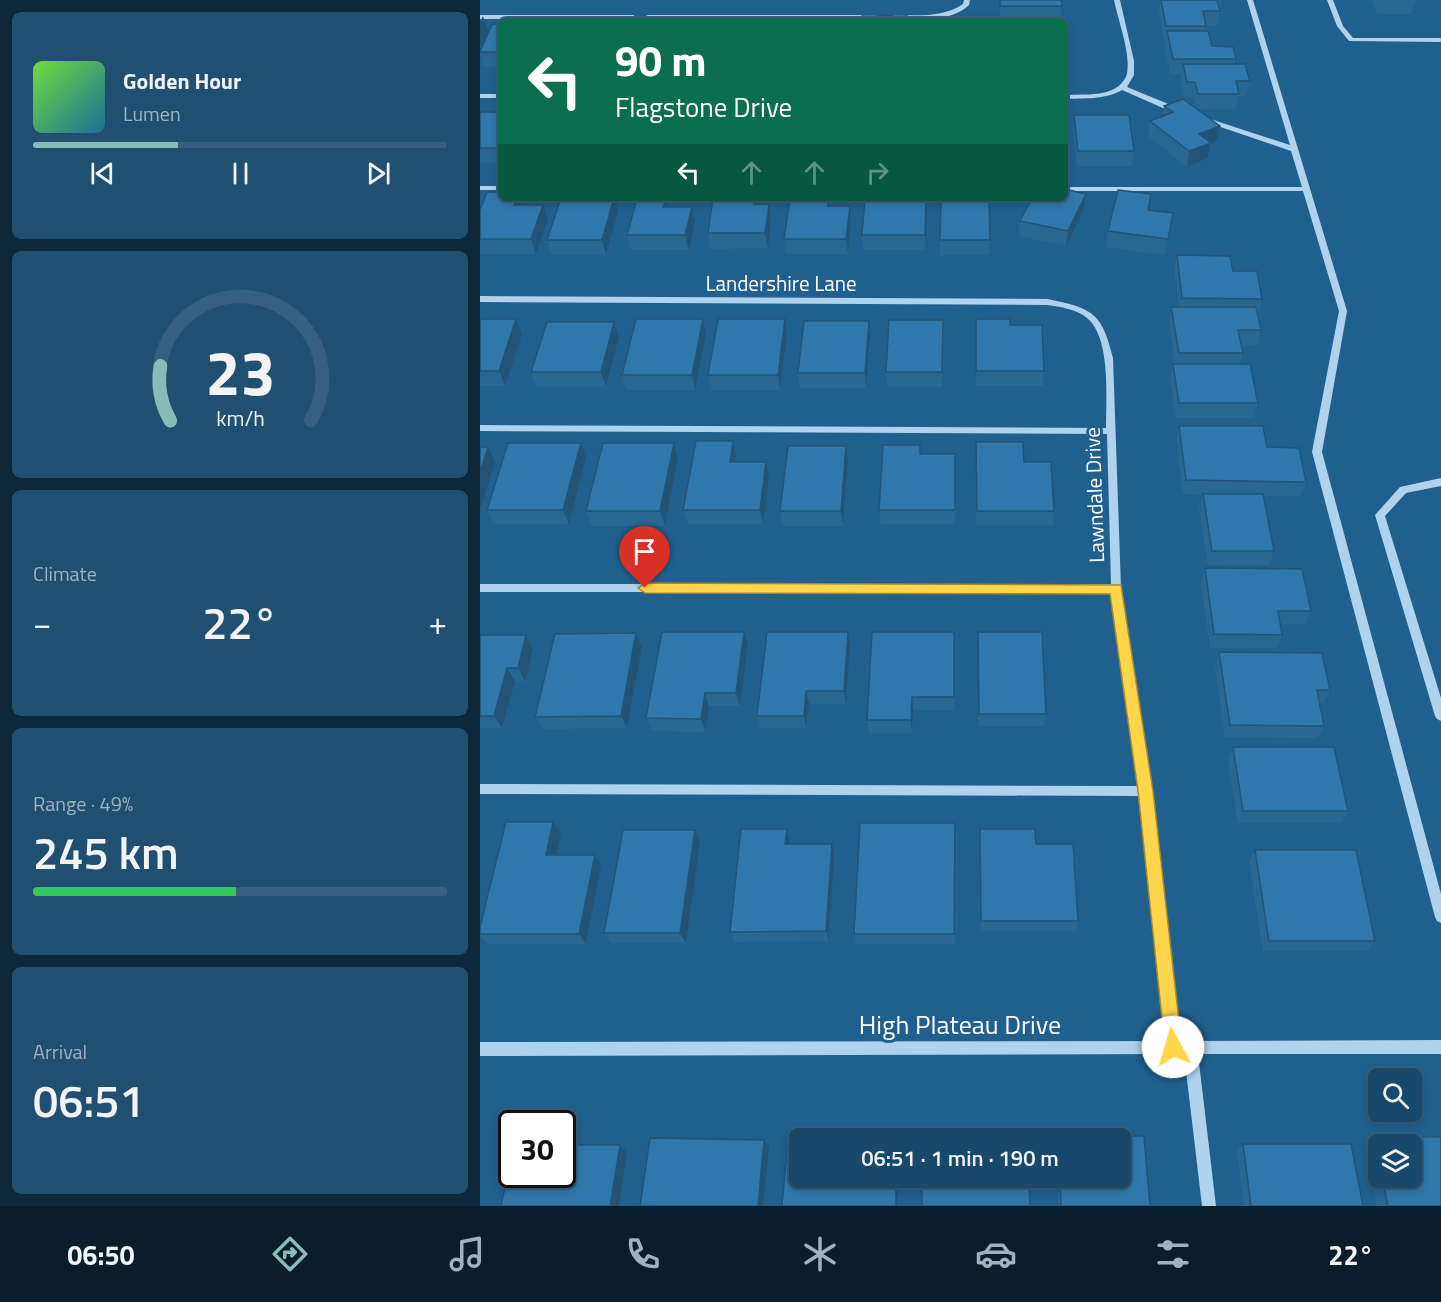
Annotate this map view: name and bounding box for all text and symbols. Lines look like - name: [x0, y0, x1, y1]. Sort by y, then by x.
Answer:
- text: 90 m: [615, 28, 707, 92]
- icon: left: [516, 42, 594, 120]
- text: Golden Hour: [123, 64, 241, 98]
- text: Flagstone Drive: [615, 86, 792, 127]
- text: Lumen: [123, 98, 181, 129]
- icon: left: [672, 156, 705, 189]
- icon: ahead: [735, 156, 768, 189]
- icon: ahead: [798, 156, 831, 189]
- icon: right: [861, 156, 894, 189]
- icon: previous: [86, 157, 119, 190]
- icon: pause: [224, 157, 257, 190]
- icon: next: [362, 157, 395, 190]
- street label: Landershire Lane: [705, 267, 857, 299]
- text: 23: [205, 324, 275, 419]
- text: km/h: [216, 403, 264, 435]
- street label: Lawndale Drive: [1076, 427, 1112, 563]
- pin: [619, 526, 670, 588]
- icon: arrive: [628, 535, 661, 568]
- text: Climate: [33, 558, 97, 589]
- text: 22°: [202, 588, 278, 656]
- text: −: [33, 598, 51, 648]
- text: +: [429, 598, 447, 648]
- text: Range · 49%: [33, 788, 133, 819]
- text: 245 km: [33, 818, 179, 886]
- street label: High Plateau Drive: [859, 1005, 1061, 1044]
- position arrow: [1141, 1015, 1205, 1079]
- text: Arrival: [33, 1036, 87, 1067]
- text: 06:51: [33, 1066, 145, 1134]
- map controls: [1368, 1068, 1422, 1188]
- button: search: [1368, 1068, 1422, 1122]
- speed limit sign: 30: [498, 1110, 576, 1188]
- button: layers: [1368, 1134, 1422, 1188]
- text: 06:51 · 1 min · 190 m: [861, 1141, 1059, 1175]
- icon: directions: [269, 1233, 311, 1275]
- icon: music: [446, 1233, 488, 1275]
- icon: phone: [622, 1233, 664, 1275]
- icon: climate: [799, 1233, 841, 1275]
- icon: car: [975, 1233, 1017, 1275]
- icon: filters: [1152, 1233, 1194, 1275]
- text: 06:50: [67, 1234, 135, 1275]
- text: 22°: [1328, 1234, 1374, 1275]

